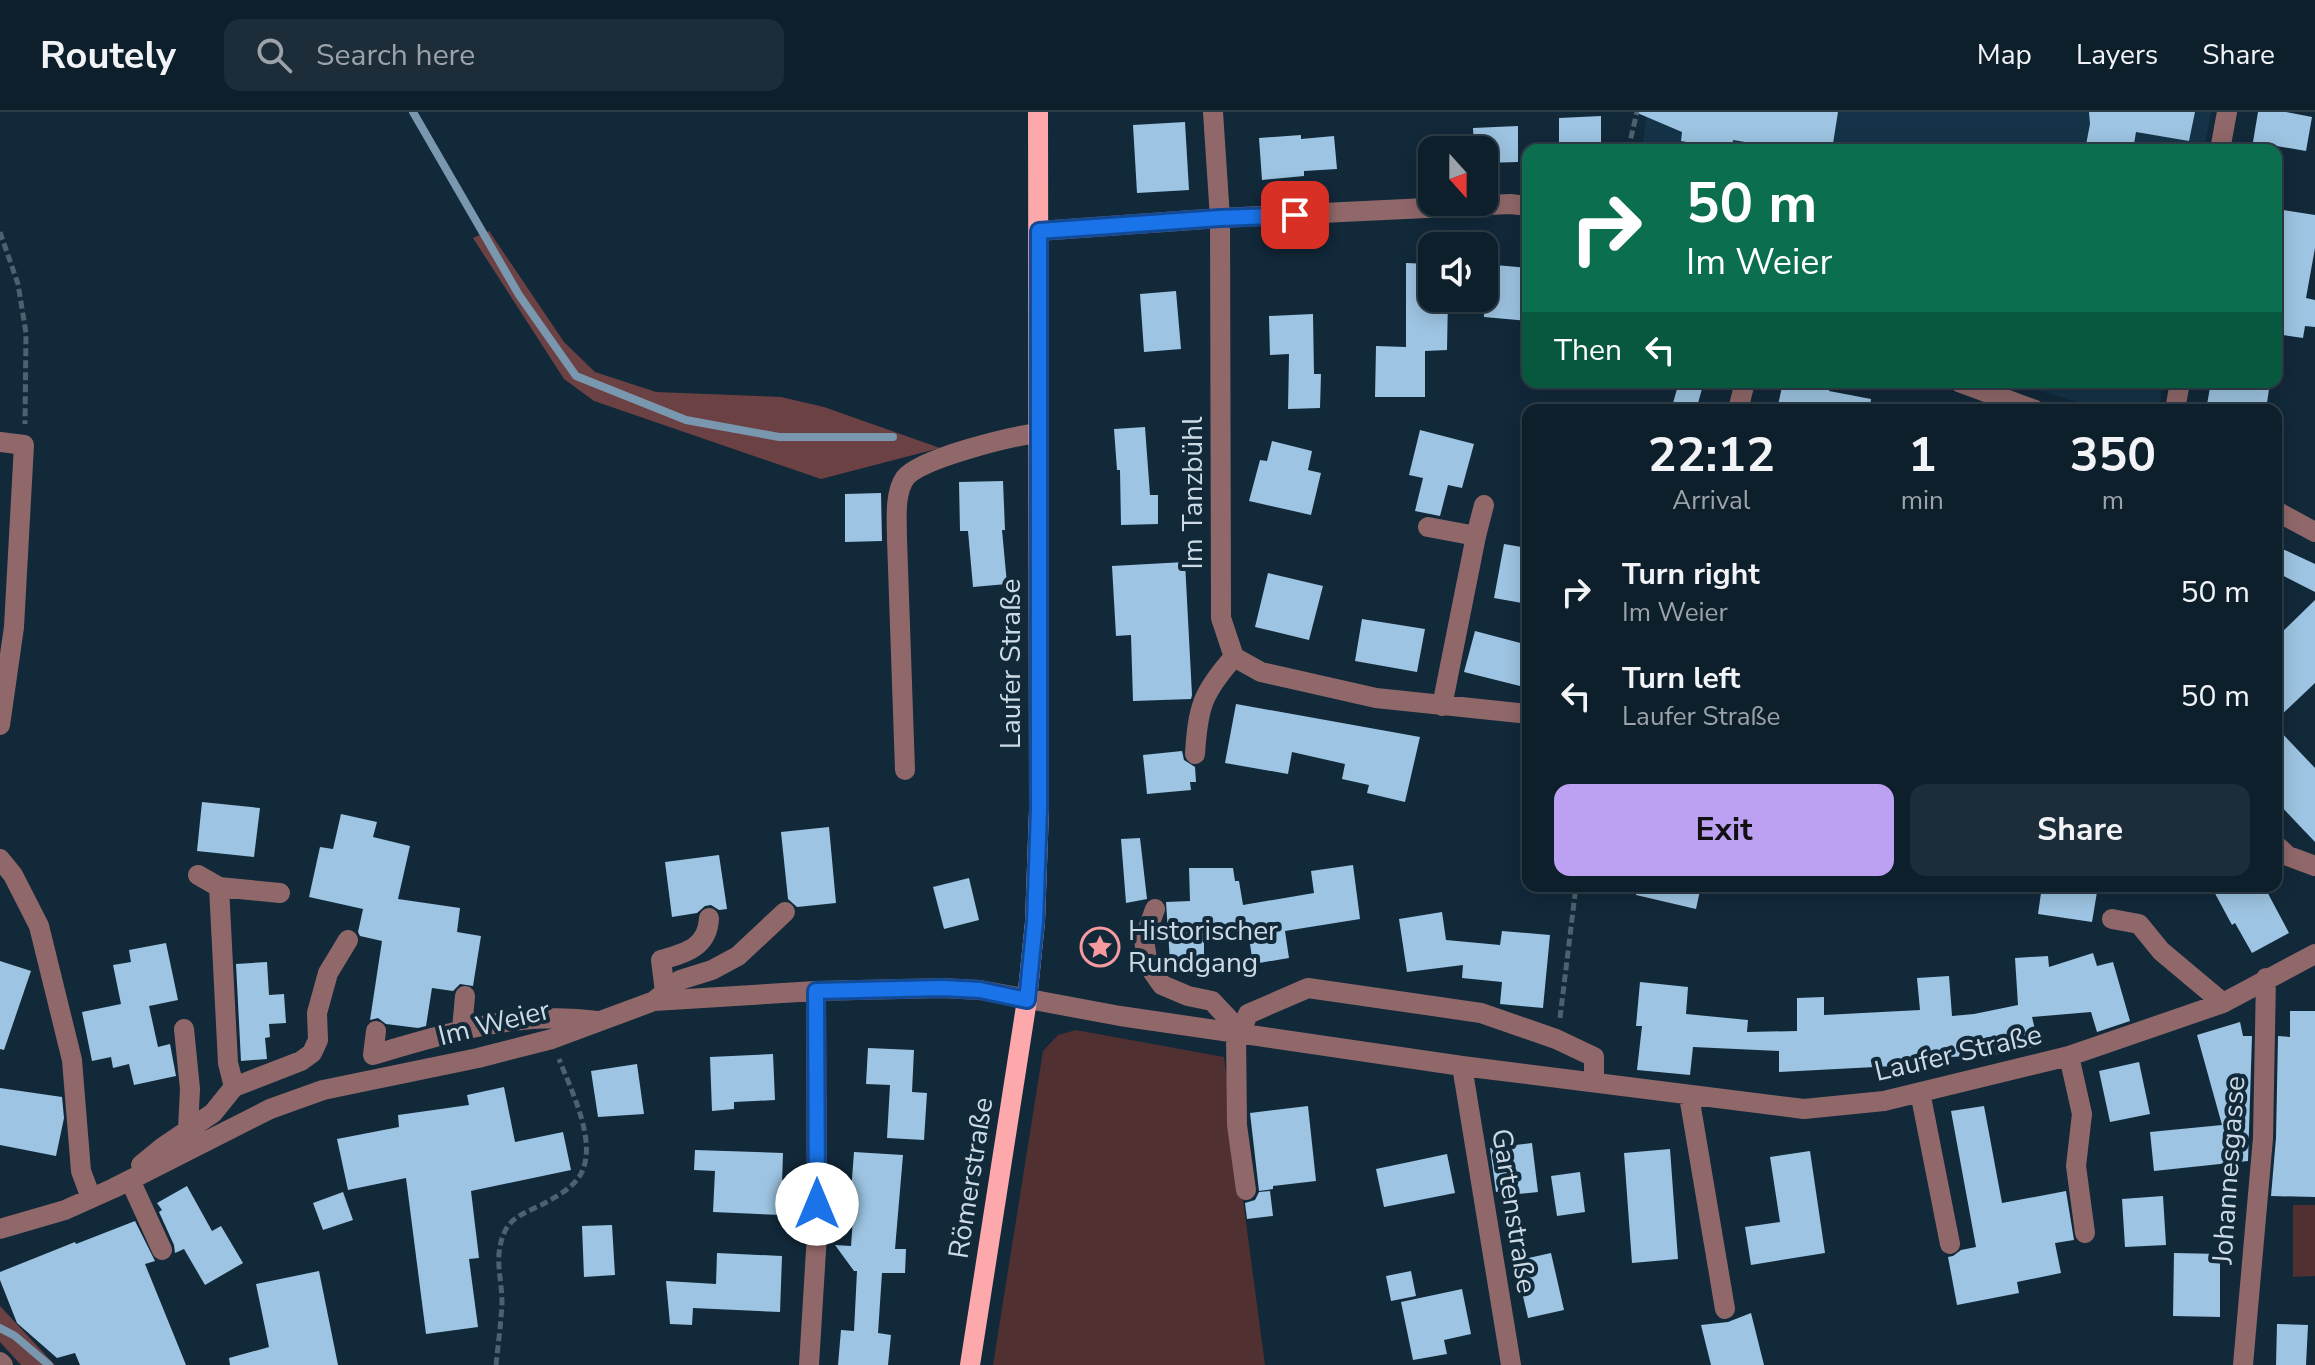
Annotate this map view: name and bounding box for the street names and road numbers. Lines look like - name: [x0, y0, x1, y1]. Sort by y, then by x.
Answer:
- street label: Im Tanzbühl: [1174, 416, 1212, 569]
- street label: Laufer Straße: [992, 579, 1030, 749]
- street label: Im Weier: [434, 991, 554, 1055]
- street label: Laufer Straße: [1871, 1015, 2045, 1091]
- street label: Johannesgasse: [2203, 1075, 2255, 1266]
- street label: Römerstraße: [940, 1095, 1002, 1261]
- street label: Gartenstraße: [1482, 1126, 1546, 1296]

